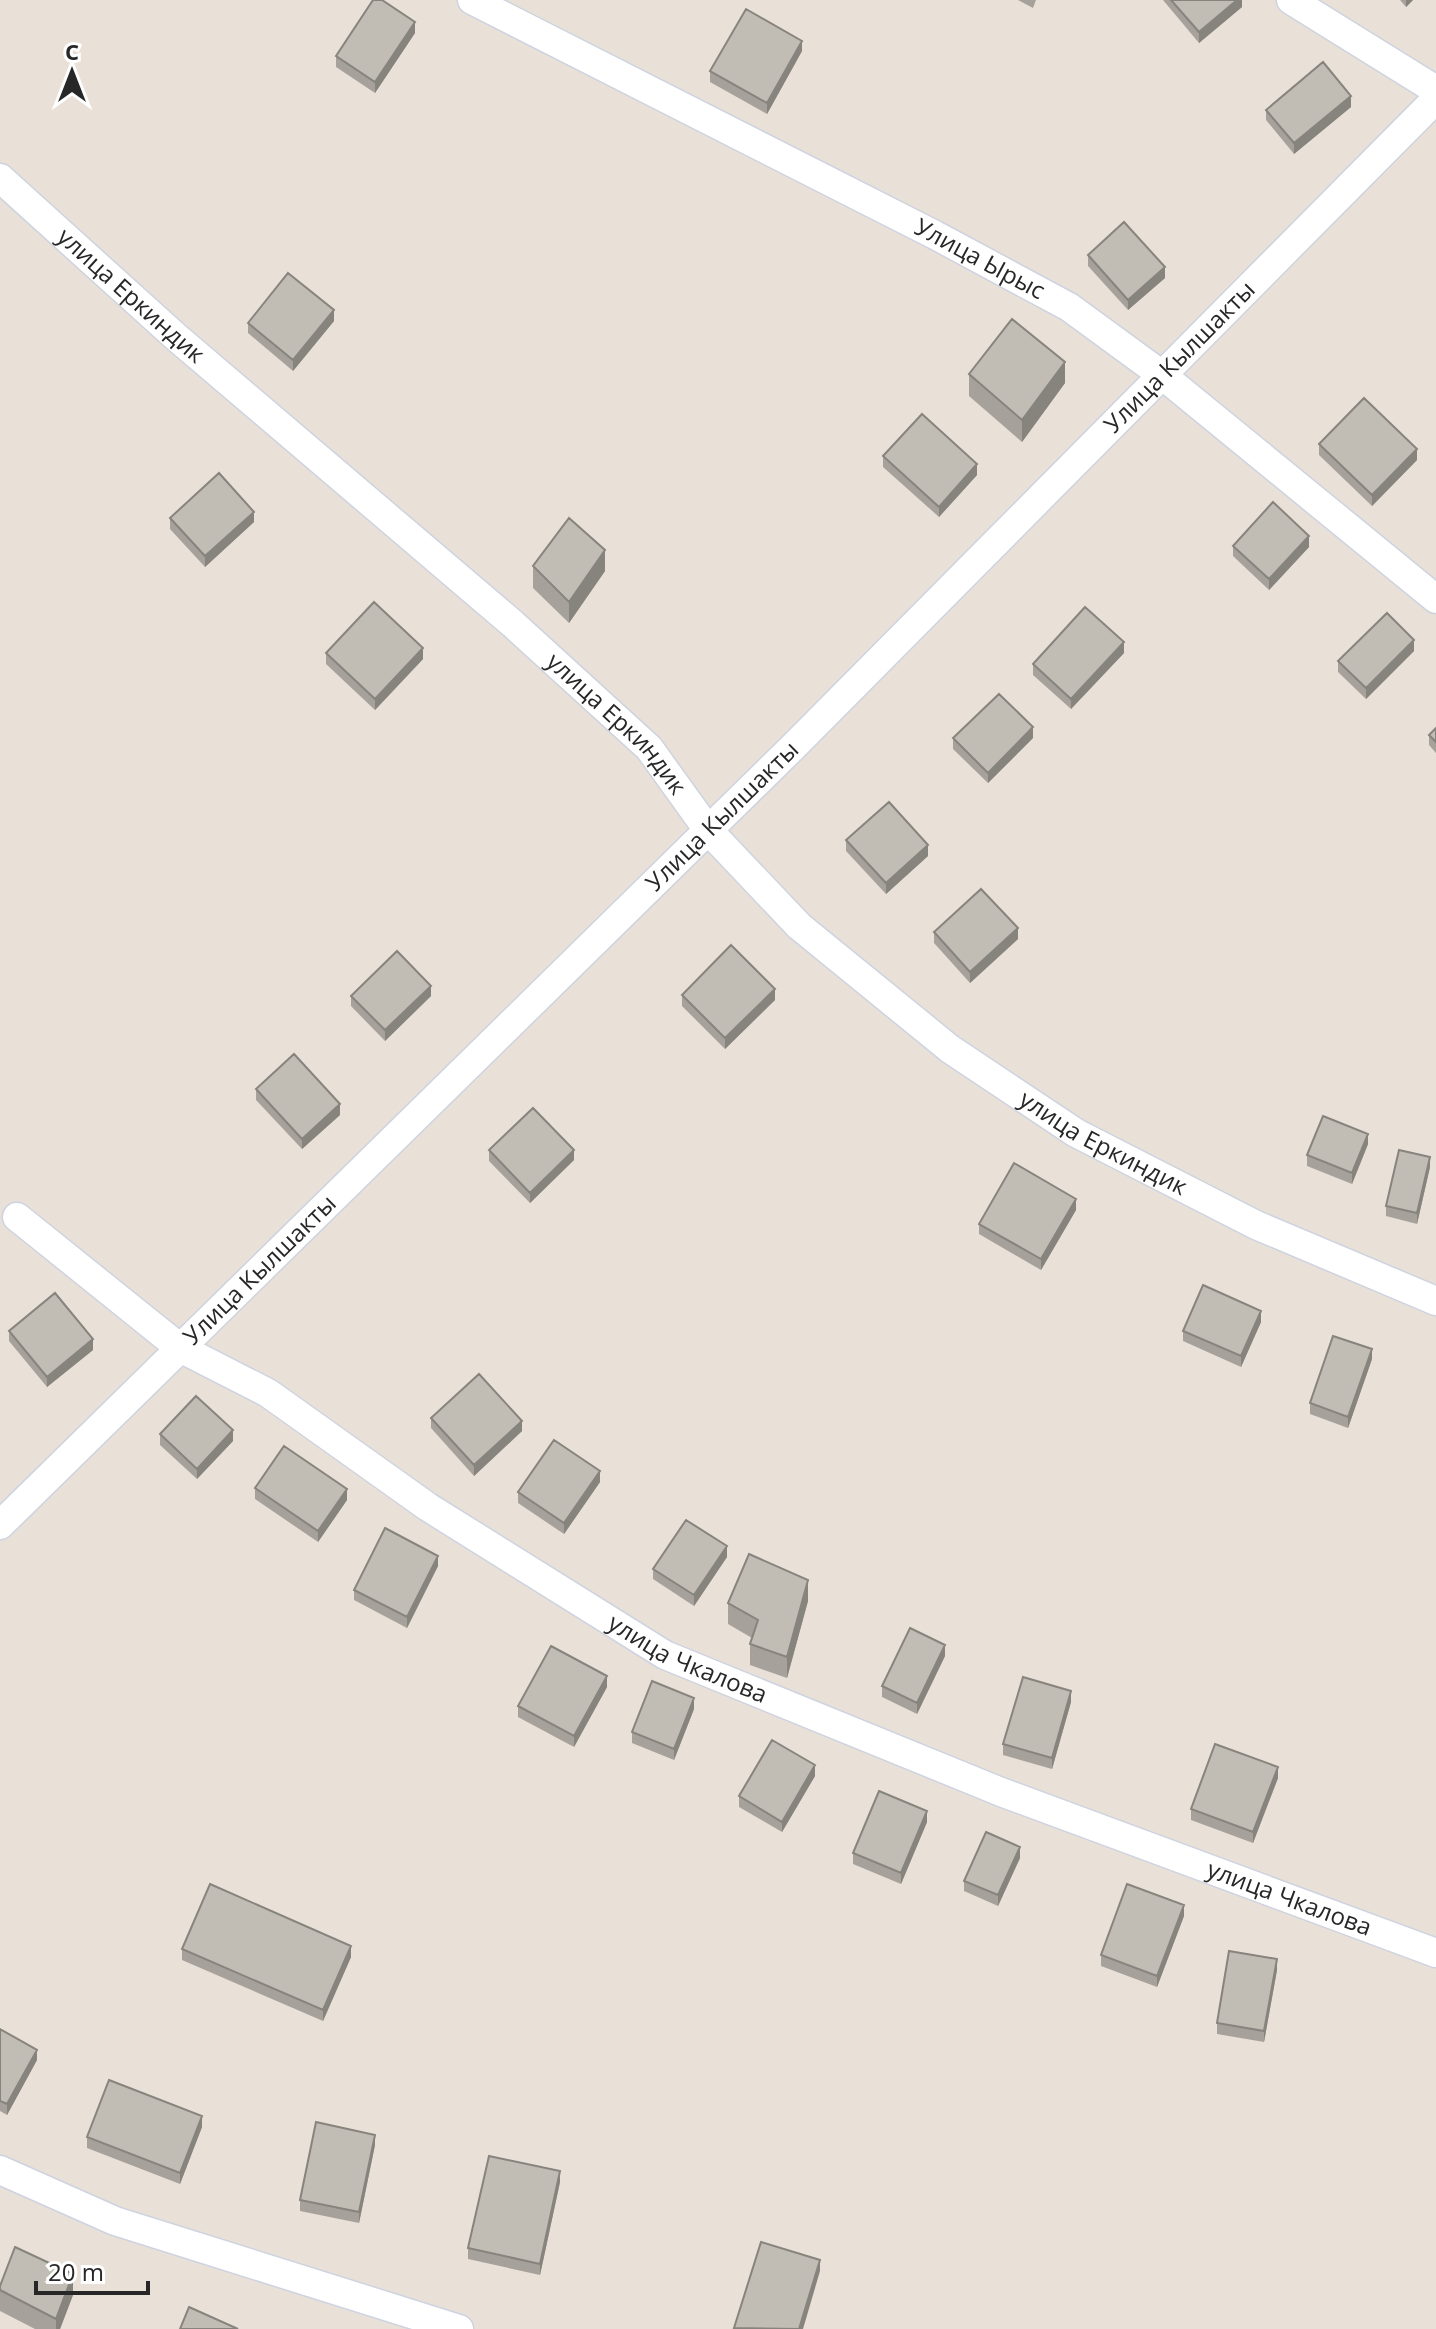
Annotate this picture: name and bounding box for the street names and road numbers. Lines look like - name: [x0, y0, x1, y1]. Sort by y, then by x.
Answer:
- street label: Улица Ырыс: [910, 209, 1051, 306]
- street label: улица Еркиндик: [51, 220, 213, 370]
- street label: Улица Кылшакты: [1096, 273, 1262, 440]
- street label: улица Еркиндик: [540, 644, 696, 801]
- street label: Улица Кылшакты: [638, 733, 805, 898]
- street label: улица Еркиндик: [1013, 1082, 1194, 1202]
- street label: Улица Кылшакты: [175, 1186, 342, 1352]
- street label: улица Чкалова: [602, 1606, 773, 1710]
- street label: улица Чкалова: [1203, 1852, 1377, 1943]

